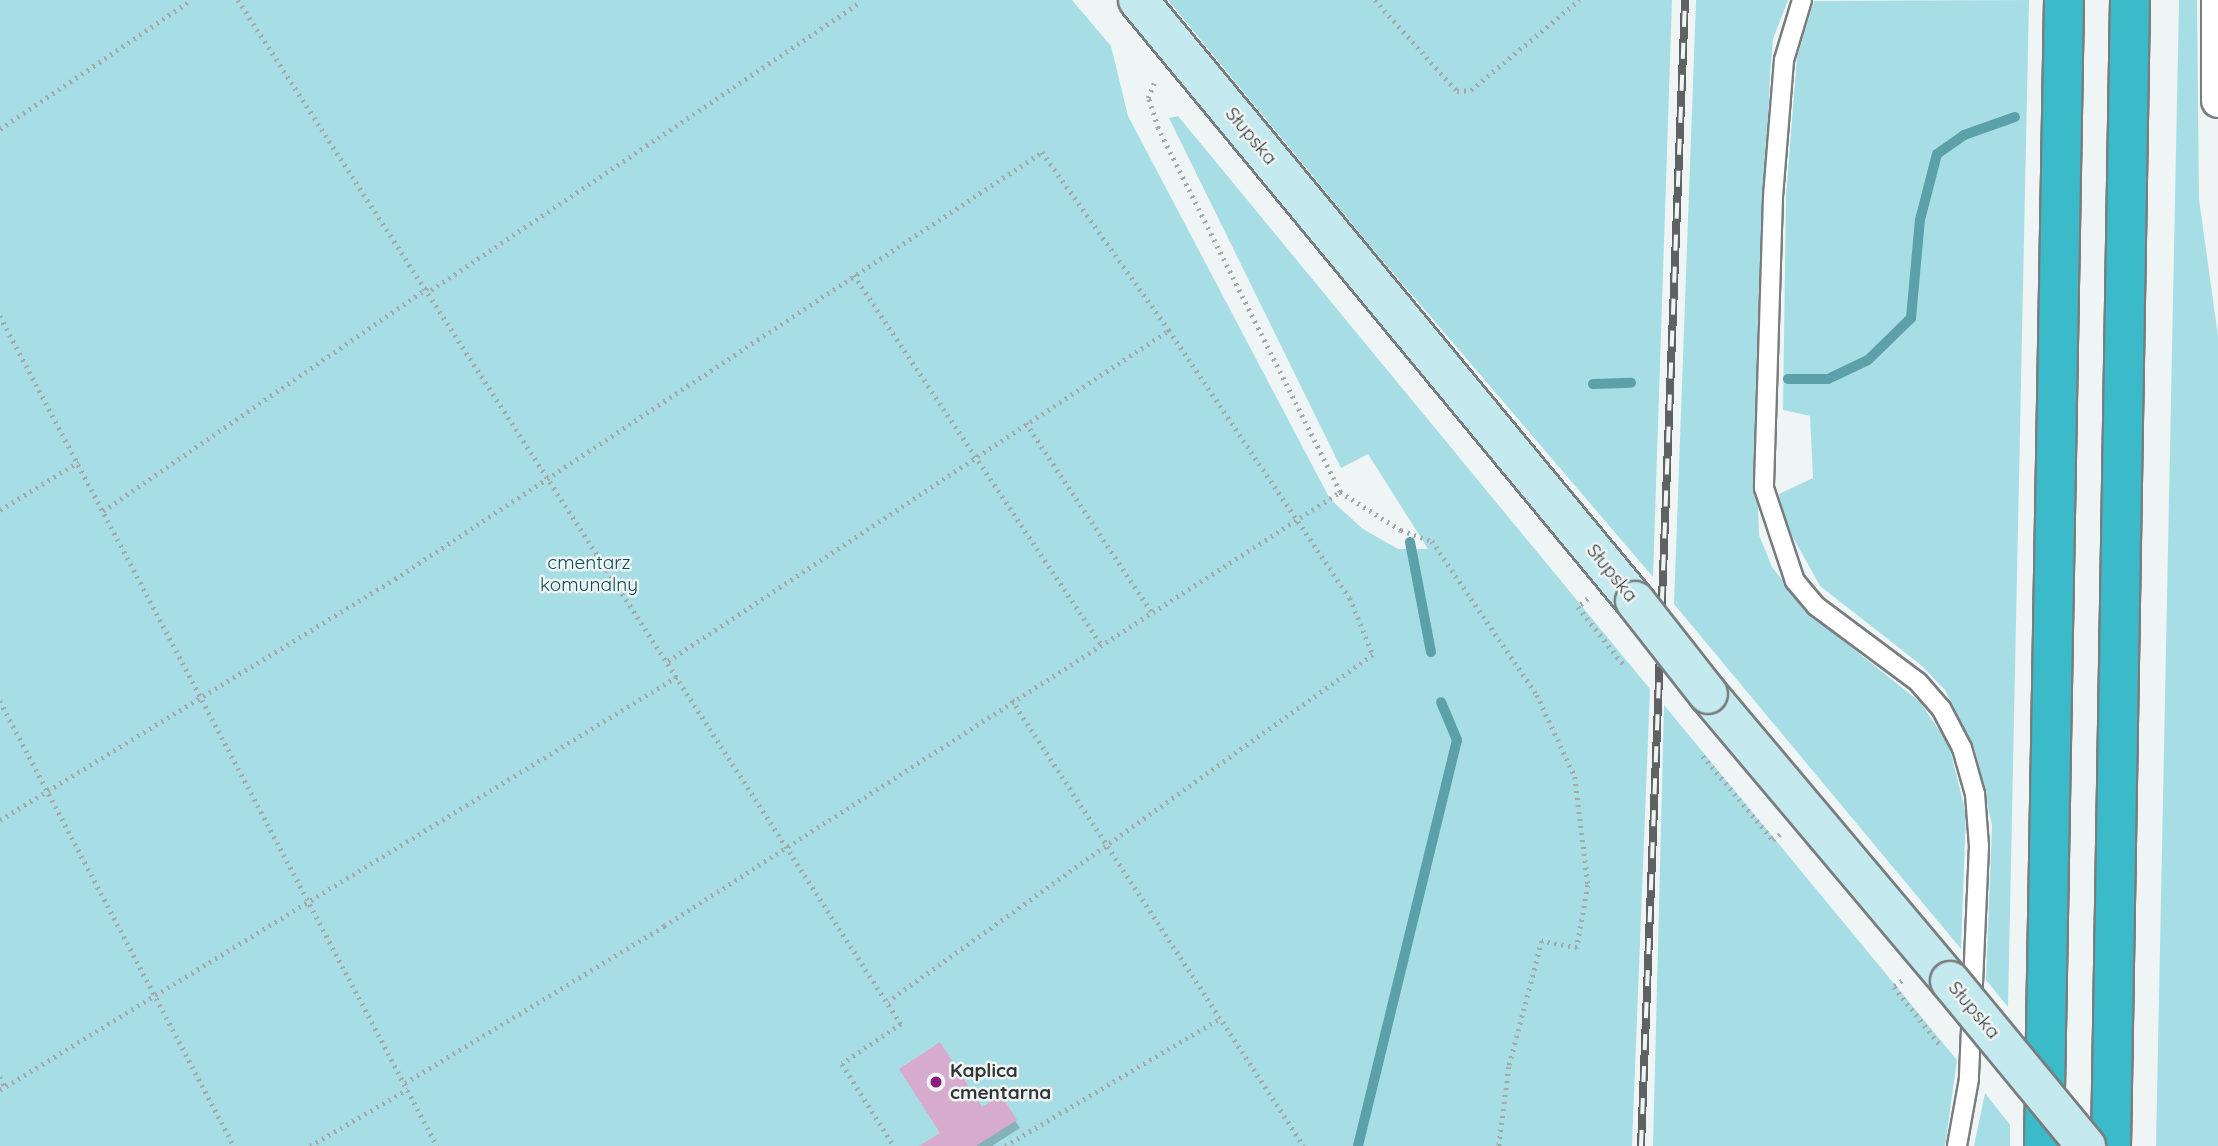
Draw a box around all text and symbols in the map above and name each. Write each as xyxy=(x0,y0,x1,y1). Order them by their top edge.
street label: Słupska xyxy=(1220,103,1282,169)
street label: Słupska xyxy=(1582,539,1642,607)
park label: cmentarz komunalny xyxy=(540,552,638,596)
street label: Słupska xyxy=(1943,977,2005,1043)
place label: Kaplica cmentarna xyxy=(950,1060,1051,1104)
marker: Kaplica cmentarna xyxy=(928,1074,944,1090)

